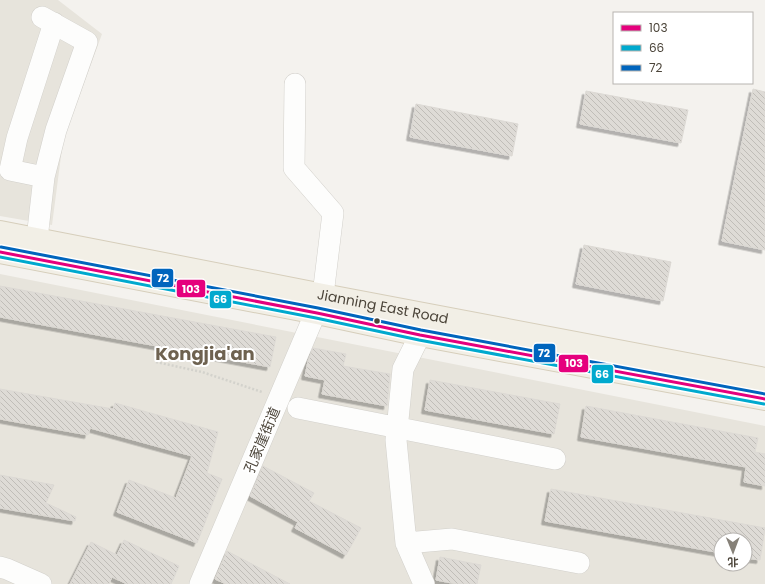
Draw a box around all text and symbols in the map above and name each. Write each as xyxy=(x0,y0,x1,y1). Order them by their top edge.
legend xyxy=(613,12,753,84)
text: 103 xyxy=(649,19,667,36)
text: 66 xyxy=(649,39,664,56)
text: 72 xyxy=(649,59,663,76)
line badge: 72 xyxy=(151,268,174,288)
text: 72 xyxy=(157,270,169,286)
line badge: 103 xyxy=(176,279,206,298)
text: 103 xyxy=(182,281,200,297)
street label: Jianning East Road xyxy=(316,284,450,329)
line badge: 66 xyxy=(209,290,232,309)
text: 66 xyxy=(213,291,227,307)
unlabelled marker xyxy=(372,316,382,326)
district label: Kongjia'an xyxy=(155,341,255,366)
line badge: 72 xyxy=(533,343,556,363)
text: 72 xyxy=(538,345,550,361)
line badge: 103 xyxy=(558,354,589,373)
text: 103 xyxy=(565,355,583,371)
line badge: 66 xyxy=(591,364,614,384)
text: 66 xyxy=(595,366,609,382)
street label: 孔家崖街道 xyxy=(239,404,285,476)
north arrow xyxy=(713,532,753,572)
text: 北 xyxy=(728,554,739,570)

